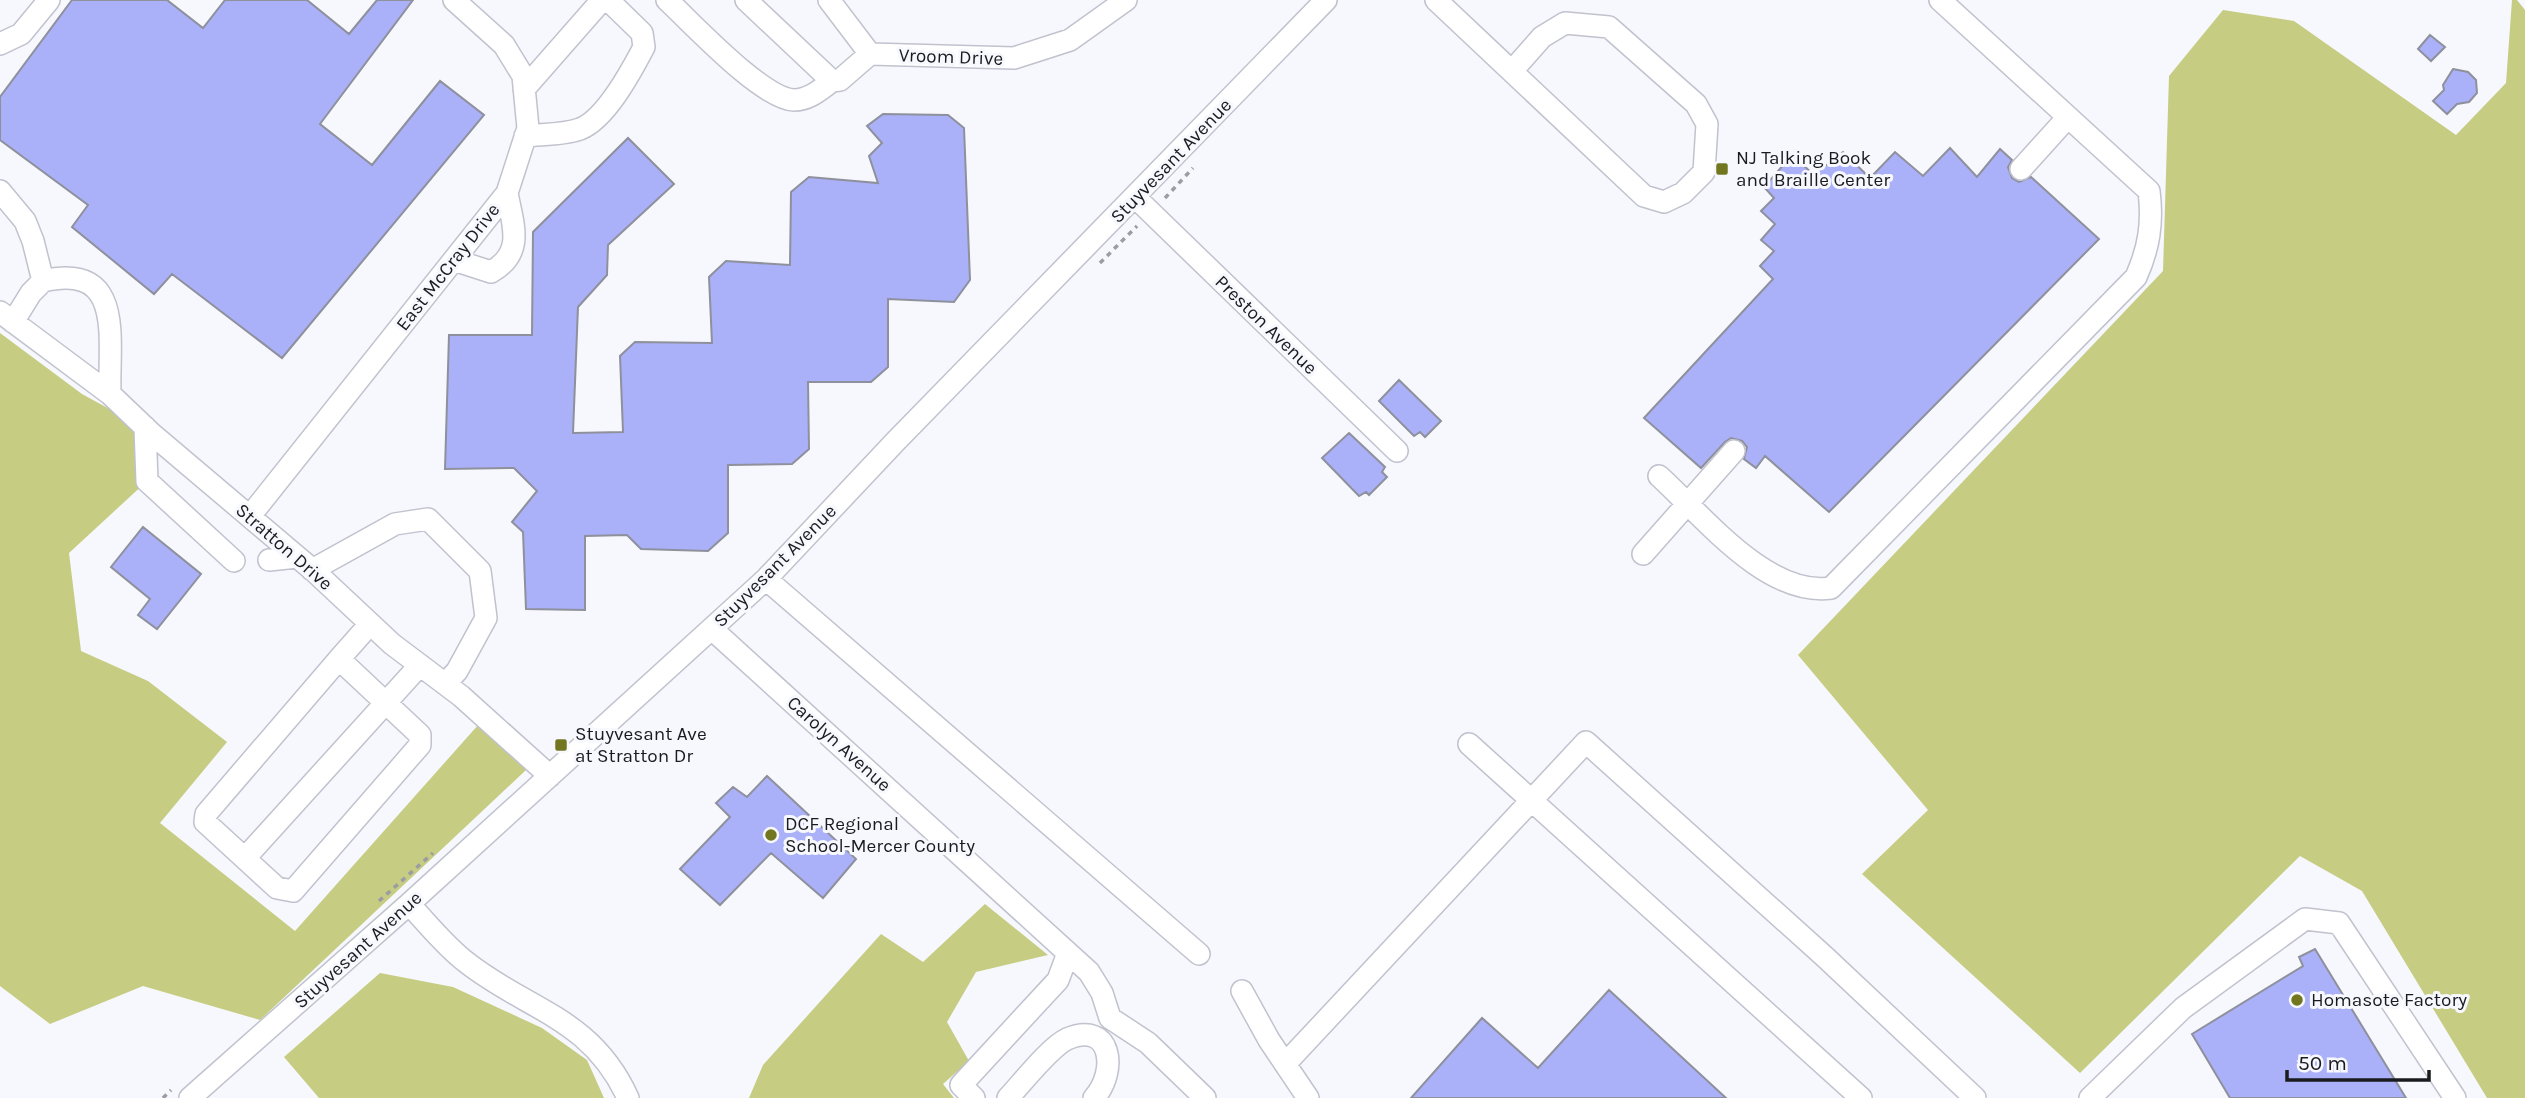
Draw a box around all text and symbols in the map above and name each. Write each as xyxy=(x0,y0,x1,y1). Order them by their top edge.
street label: Vroom Drive xyxy=(898,44,1004,70)
street label: Stuyvesant Avenue xyxy=(1106,94,1236,228)
place label: NJ Talking Book and Braille Center xyxy=(1736,147,1890,191)
marker: NJ Talking Book and Braille Center xyxy=(1714,161,1730,177)
street label: East McCray Drive xyxy=(391,199,505,335)
street label: Preston Avenue xyxy=(1210,271,1322,379)
street label: Stratton Drive xyxy=(231,499,337,595)
street label: Stuyvesant Avenue xyxy=(709,500,841,632)
street label: Carolyn Avenue xyxy=(783,692,895,796)
place label: Stuyvesant Ave at Stratton Dr xyxy=(575,723,707,767)
marker: Stuyvesant Ave at Stratton Dr xyxy=(553,737,569,753)
place label: DCF Regional School-Mercer County xyxy=(785,813,975,857)
marker: DCF Regional School-Mercer County xyxy=(763,827,779,843)
street label: Stuyvesant Avenue xyxy=(290,887,426,1013)
place label: Homasote Factory xyxy=(2311,989,2467,1011)
marker: Homasote Factory xyxy=(2289,992,2305,1008)
scale bar xyxy=(2287,1038,2429,1082)
text: 50 m xyxy=(2298,1051,2347,1075)

